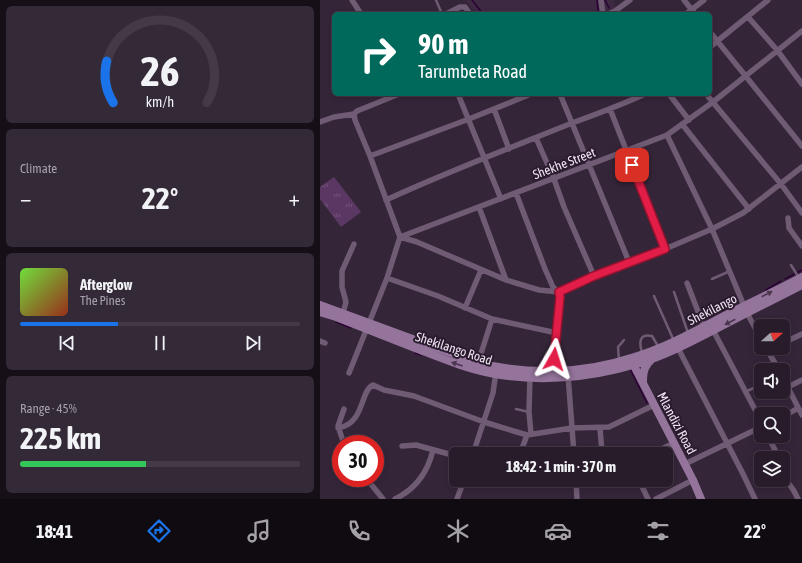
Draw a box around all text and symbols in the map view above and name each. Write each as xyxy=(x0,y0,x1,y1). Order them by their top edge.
icon: right xyxy=(352,28,404,80)
text: 90 m xyxy=(418,28,468,60)
text: 26 xyxy=(140,46,180,94)
text: Tarumbeta Road xyxy=(418,61,527,82)
text: km/h xyxy=(146,93,174,109)
street label: Shekhe Street xyxy=(531,145,598,182)
pin xyxy=(615,148,649,182)
icon: arrive xyxy=(621,154,643,176)
text: Climate xyxy=(20,161,57,176)
text: 22° xyxy=(142,181,178,215)
text: − xyxy=(20,185,31,211)
text: + xyxy=(289,185,300,211)
text: Afterglow xyxy=(80,276,133,293)
street label: Shekilango xyxy=(685,291,739,328)
one-way arrow xyxy=(761,291,773,298)
text: The Pines xyxy=(80,293,125,308)
one-way arrow xyxy=(724,319,736,325)
north arrow xyxy=(754,319,790,355)
map controls xyxy=(754,319,790,487)
street label: Shekilango Road xyxy=(414,329,494,368)
icon: previous xyxy=(56,332,78,354)
icon: pause xyxy=(149,332,171,354)
icon: next xyxy=(242,332,264,354)
position arrow xyxy=(533,338,575,380)
one-way arrow xyxy=(451,361,463,367)
button: sound xyxy=(754,363,790,399)
street label: Mlandizi Road xyxy=(654,390,699,457)
text: Range · 45% xyxy=(20,401,77,416)
button: search xyxy=(754,407,790,443)
text: 225 km xyxy=(20,421,101,455)
speed limit sign: 30 xyxy=(332,435,384,487)
button: layers xyxy=(754,451,790,487)
text: 18:42 · 1 min · 370 m xyxy=(506,458,616,475)
icon: directions xyxy=(145,517,173,545)
icon: music xyxy=(245,517,273,545)
icon: phone xyxy=(345,517,373,545)
icon: climate xyxy=(444,517,472,545)
icon: car xyxy=(544,517,572,545)
icon: filters xyxy=(644,517,672,545)
text: 18:41 xyxy=(36,521,73,542)
text: 22° xyxy=(744,521,766,542)

